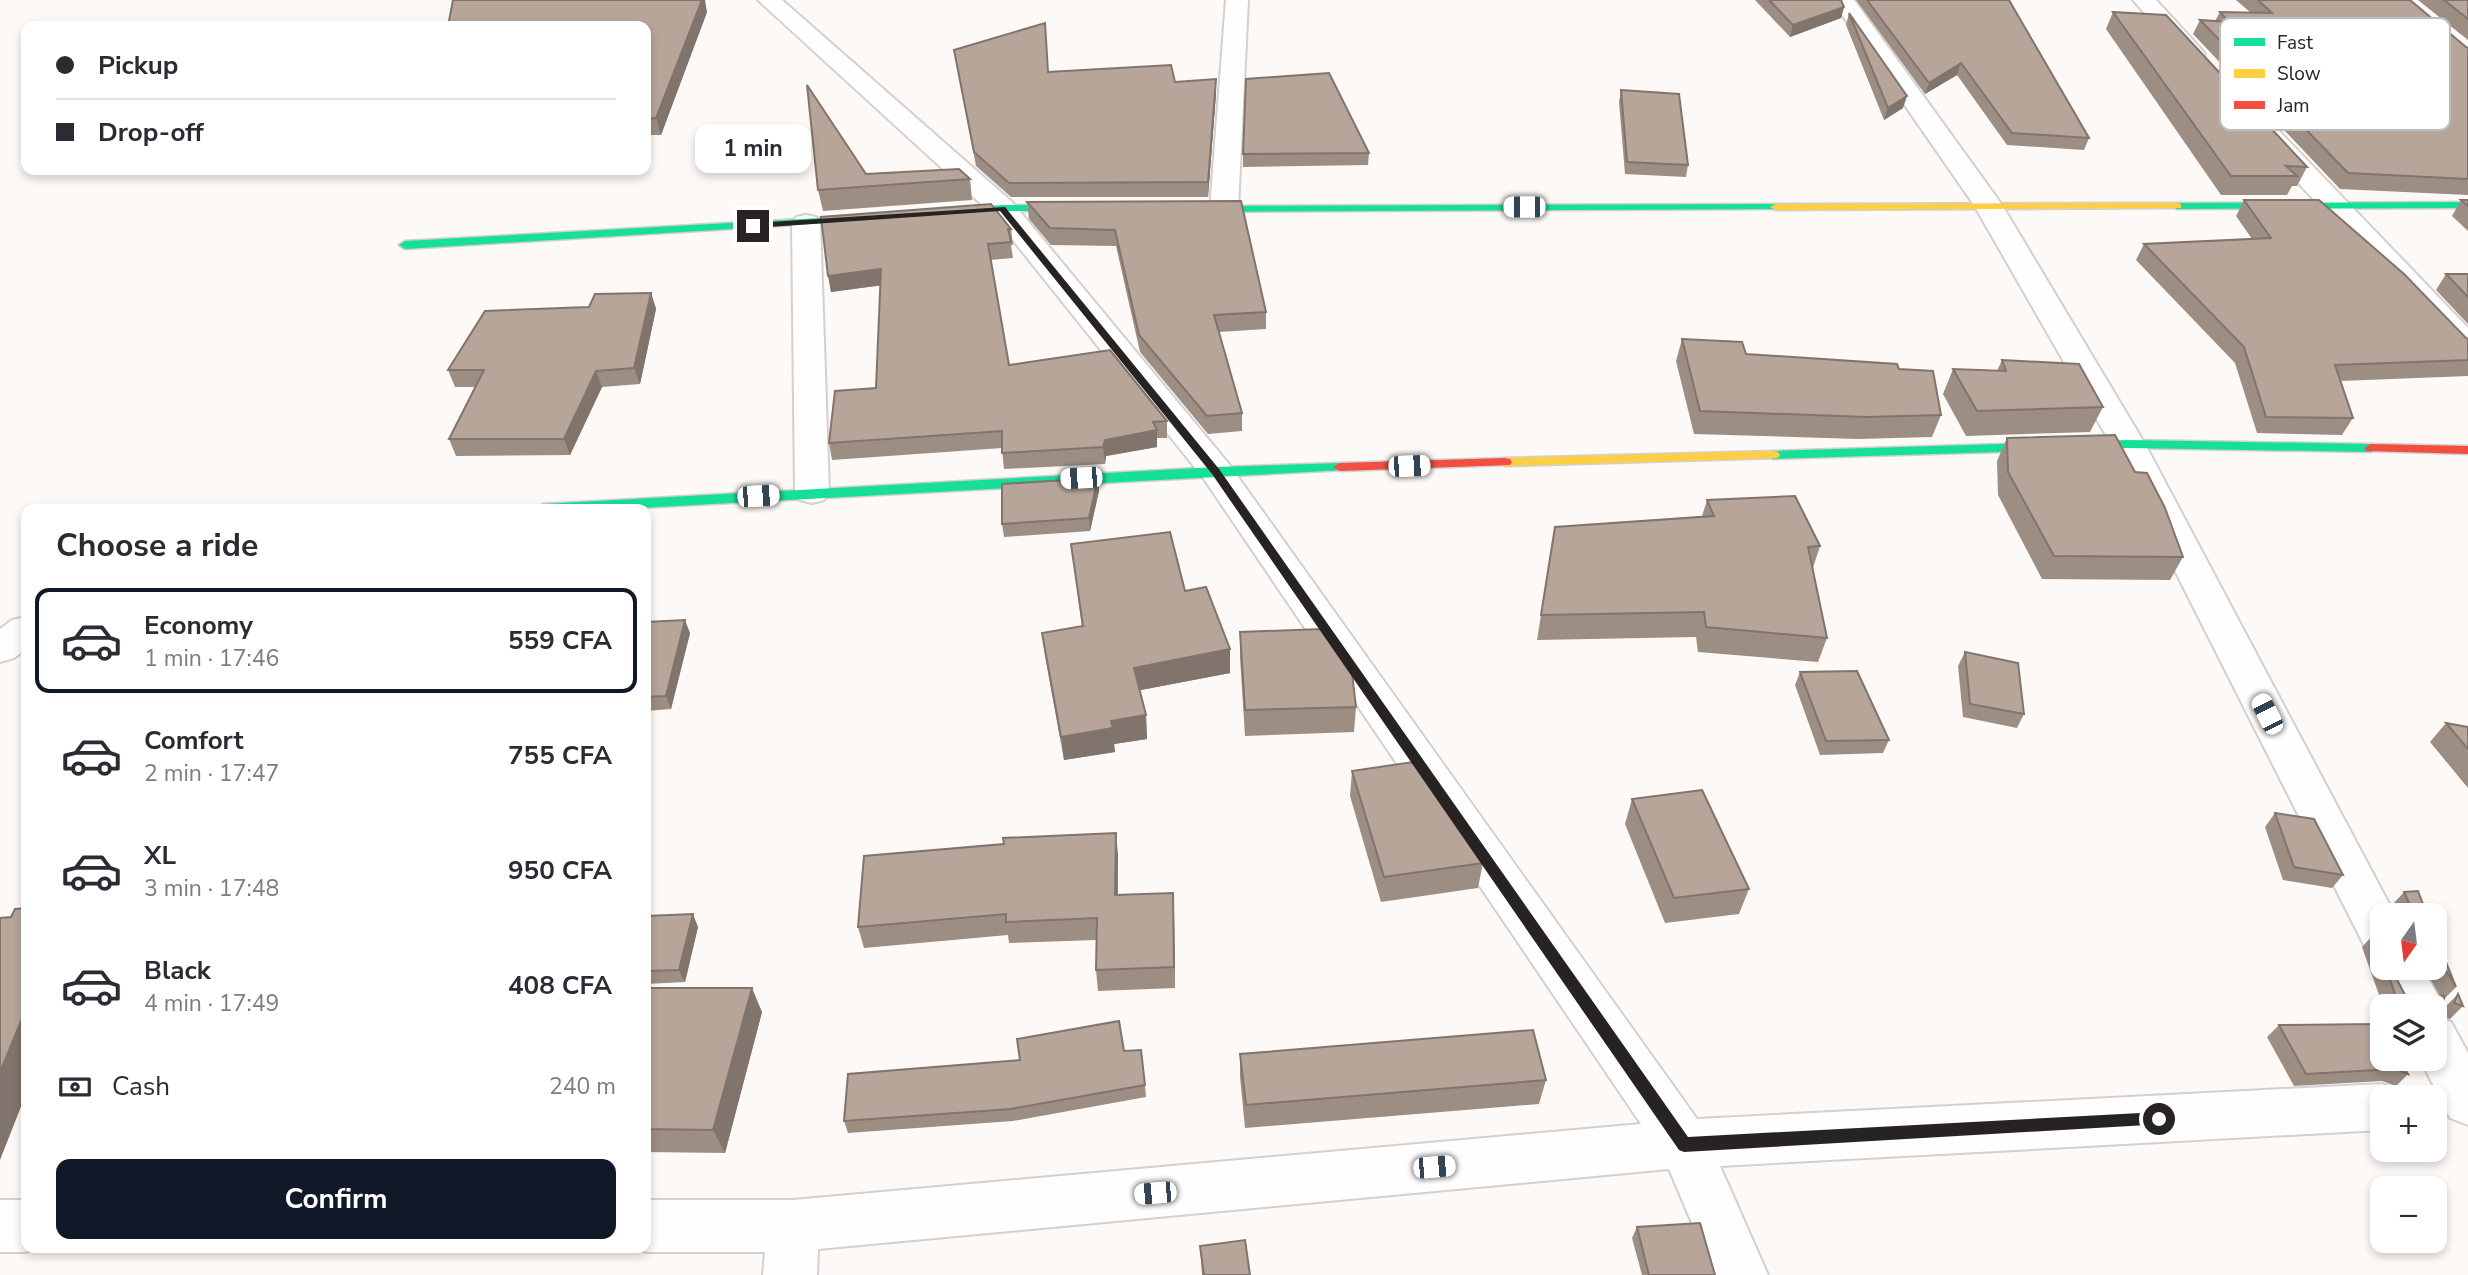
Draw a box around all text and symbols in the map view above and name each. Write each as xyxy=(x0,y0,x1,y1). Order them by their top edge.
legend xyxy=(2220,18,2450,130)
text: Fast xyxy=(2277,30,2313,56)
text: Pickup xyxy=(98,48,178,83)
text: Slow xyxy=(2277,61,2321,87)
text: Jam xyxy=(2276,93,2310,119)
text: Drop-off xyxy=(98,115,204,150)
callout: 1 min xyxy=(695,124,811,174)
text: 1 min xyxy=(723,133,783,164)
car xyxy=(1504,197,1546,218)
route end xyxy=(737,210,769,242)
car xyxy=(1388,455,1431,477)
car xyxy=(1060,466,1103,490)
car xyxy=(737,484,780,508)
text: Choose a ride xyxy=(56,524,258,567)
text: Economy xyxy=(144,608,253,643)
icon: car xyxy=(60,609,123,672)
text: 559 CFA xyxy=(508,623,612,658)
text: 1 min · 17:46 xyxy=(144,643,279,674)
car xyxy=(2249,691,2286,737)
text: Comfort xyxy=(144,723,244,758)
icon: car xyxy=(60,724,123,787)
text: 755 CFA xyxy=(508,738,612,773)
text: 2 min · 17:47 xyxy=(144,758,279,789)
text: XL xyxy=(144,838,176,873)
icon: car xyxy=(60,839,123,902)
text: 950 CFA xyxy=(508,853,612,888)
text: 3 min · 17:48 xyxy=(144,873,279,904)
north arrow xyxy=(2370,903,2446,980)
map controls xyxy=(2370,903,2447,1253)
text: Black xyxy=(144,953,211,988)
icon: car xyxy=(60,954,123,1017)
text: 408 CFA xyxy=(508,968,612,1003)
text: 4 min · 17:49 xyxy=(144,988,279,1019)
button: layers xyxy=(2370,994,2447,1071)
icon: cash xyxy=(56,1068,94,1106)
text: Cash xyxy=(112,1069,170,1104)
text: 240 m xyxy=(549,1071,616,1102)
button: + xyxy=(2370,1085,2447,1162)
route start xyxy=(2143,1103,2175,1135)
car xyxy=(1413,1155,1456,1179)
button: Confirm xyxy=(56,1159,616,1239)
button: − xyxy=(2370,1176,2447,1253)
car xyxy=(1134,1181,1177,1205)

